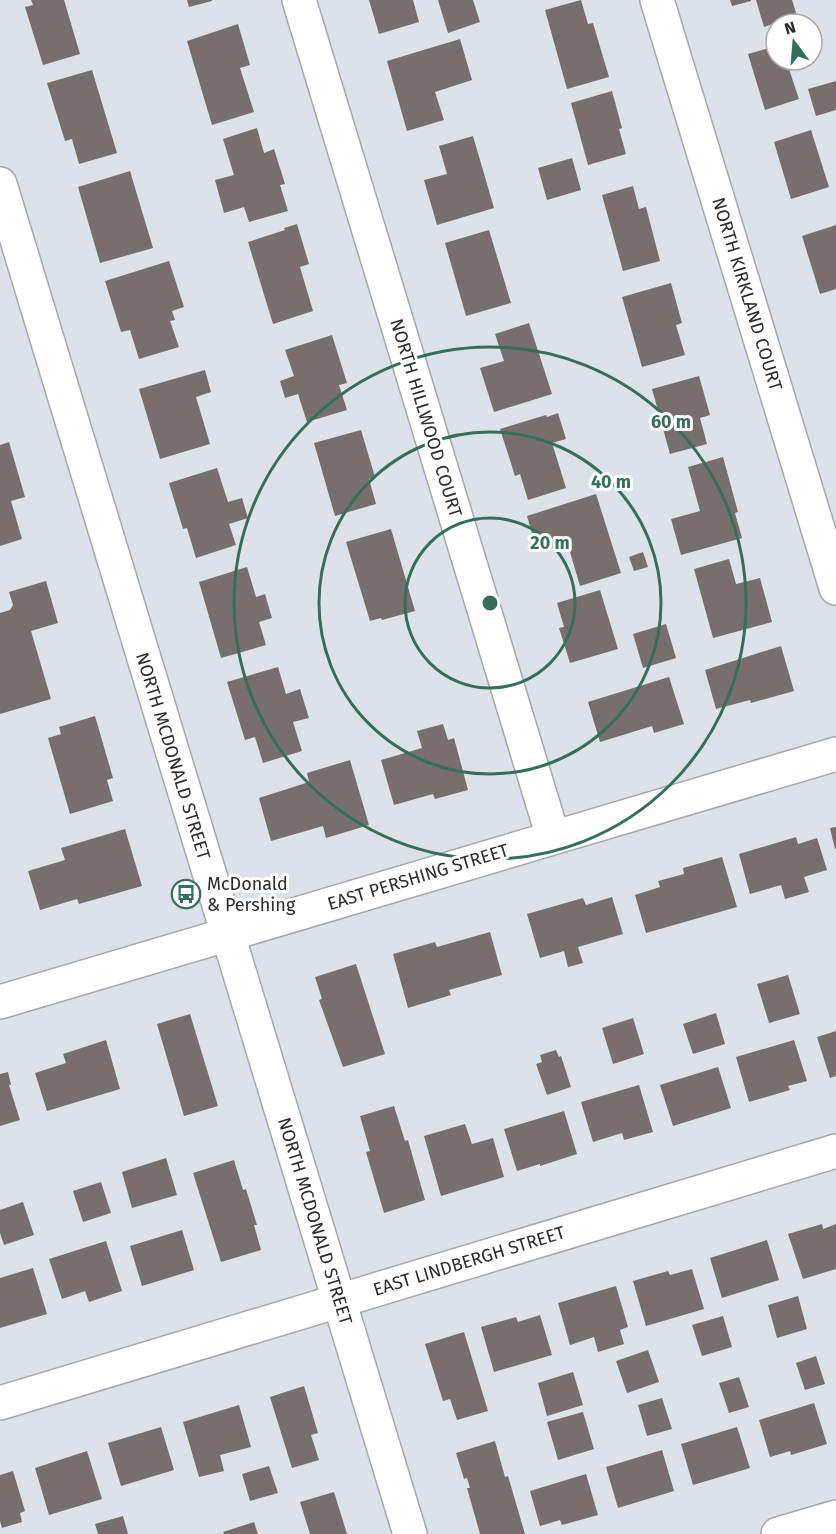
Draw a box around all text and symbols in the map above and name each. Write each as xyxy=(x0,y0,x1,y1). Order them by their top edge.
north arrow xyxy=(764,12,824,72)
text: N xyxy=(782,17,798,39)
street label: NORTH KIRKLAND COURT xyxy=(707,195,787,394)
street label: NORTH HILLWOOD COURT xyxy=(385,316,467,521)
text: 60 m xyxy=(651,411,691,433)
text: 40 m xyxy=(591,471,631,493)
text: 20 m xyxy=(530,532,570,554)
centre of rings xyxy=(480,593,500,613)
street label: NORTH MCDONALD STREET xyxy=(131,650,215,863)
street label: EAST PERSHING STREET xyxy=(325,839,512,915)
place label: McDonald & Pershing xyxy=(207,873,296,916)
bus stop icon: McDonald & Pershing xyxy=(170,878,202,910)
street label: NORTH MCDONALD STREET xyxy=(273,1115,357,1328)
street label: EAST LINDBERGH STREET xyxy=(370,1221,568,1301)

